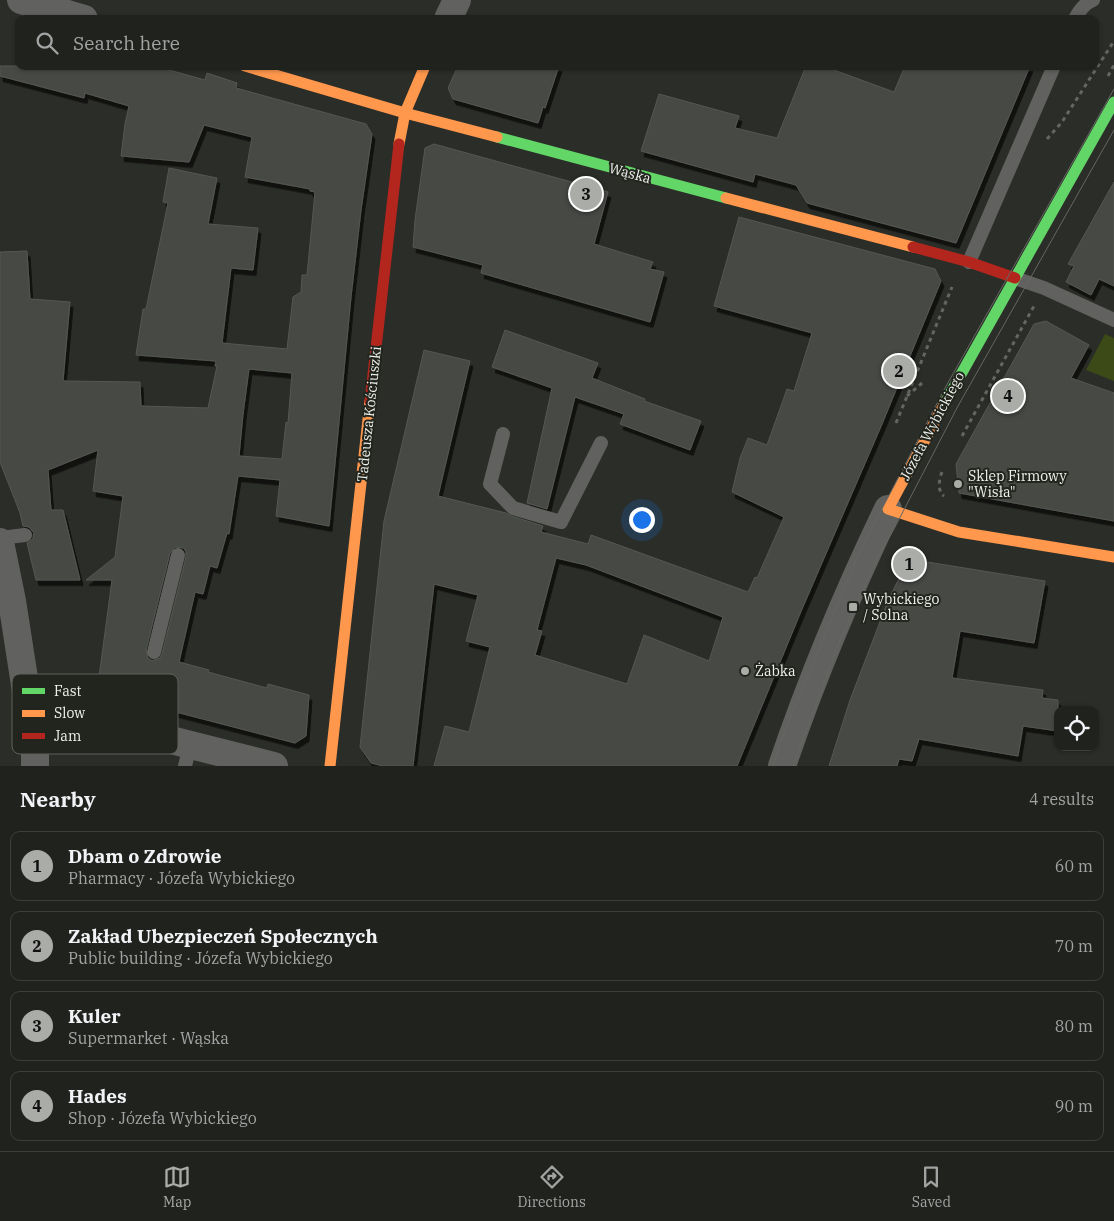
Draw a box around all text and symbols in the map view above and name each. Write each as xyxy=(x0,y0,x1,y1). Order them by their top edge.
search box xyxy=(15,15,1099,70)
icon: search xyxy=(33,29,61,57)
text: Search here xyxy=(73,31,180,55)
street label: Wąska xyxy=(607,159,653,187)
pin: 3 xyxy=(570,175,602,213)
street label: Tadeusza Kościuszki xyxy=(353,345,385,483)
pin: 2 xyxy=(883,352,915,390)
street label: Józefa Wybickiego xyxy=(896,368,968,483)
pin: 4 xyxy=(992,377,1024,415)
place label: Sklep Firmowy "Wisła" xyxy=(968,467,1067,501)
marker: Sklep Firmowy "Wisła" xyxy=(952,478,964,490)
your location xyxy=(629,507,655,533)
pin: 1 xyxy=(893,545,925,583)
place label: Wybickiego / Solna xyxy=(863,590,940,624)
marker: Wybickiego / Solna xyxy=(847,601,859,613)
place label: Żabka xyxy=(755,662,796,680)
marker: Żabka xyxy=(739,665,751,677)
legend xyxy=(12,674,178,754)
text: Fast xyxy=(54,682,82,700)
text: Slow xyxy=(54,704,85,722)
map controls xyxy=(1054,706,1099,751)
button: locate xyxy=(1054,706,1099,751)
text: Jam xyxy=(54,727,81,745)
text: Nearby xyxy=(20,785,96,813)
text: 4 results xyxy=(1029,789,1094,809)
text: Dbam o Zdrowie xyxy=(68,844,222,868)
text: 1 xyxy=(32,856,42,876)
text: 60 m xyxy=(1055,856,1093,876)
text: Pharmacy · Józefa Wybickiego xyxy=(68,868,295,888)
text: Zakład Ubezpieczeń Społecznych xyxy=(68,924,378,948)
text: 2 xyxy=(32,936,42,956)
text: 70 m xyxy=(1055,936,1093,956)
text: Public building · Józefa Wybickiego xyxy=(68,948,333,968)
text: Kuler xyxy=(68,1004,121,1028)
text: 3 xyxy=(32,1016,42,1036)
text: 80 m xyxy=(1055,1016,1093,1036)
text: Supermarket · Wąska xyxy=(68,1028,229,1048)
text: Hades xyxy=(68,1084,127,1108)
text: 4 xyxy=(32,1096,42,1116)
text: 90 m xyxy=(1055,1096,1093,1116)
text: Shop · Józefa Wybickiego xyxy=(68,1108,257,1128)
tab: Map xyxy=(163,1163,191,1211)
tab: Directions xyxy=(517,1163,586,1211)
tab: Saved xyxy=(912,1163,951,1211)

